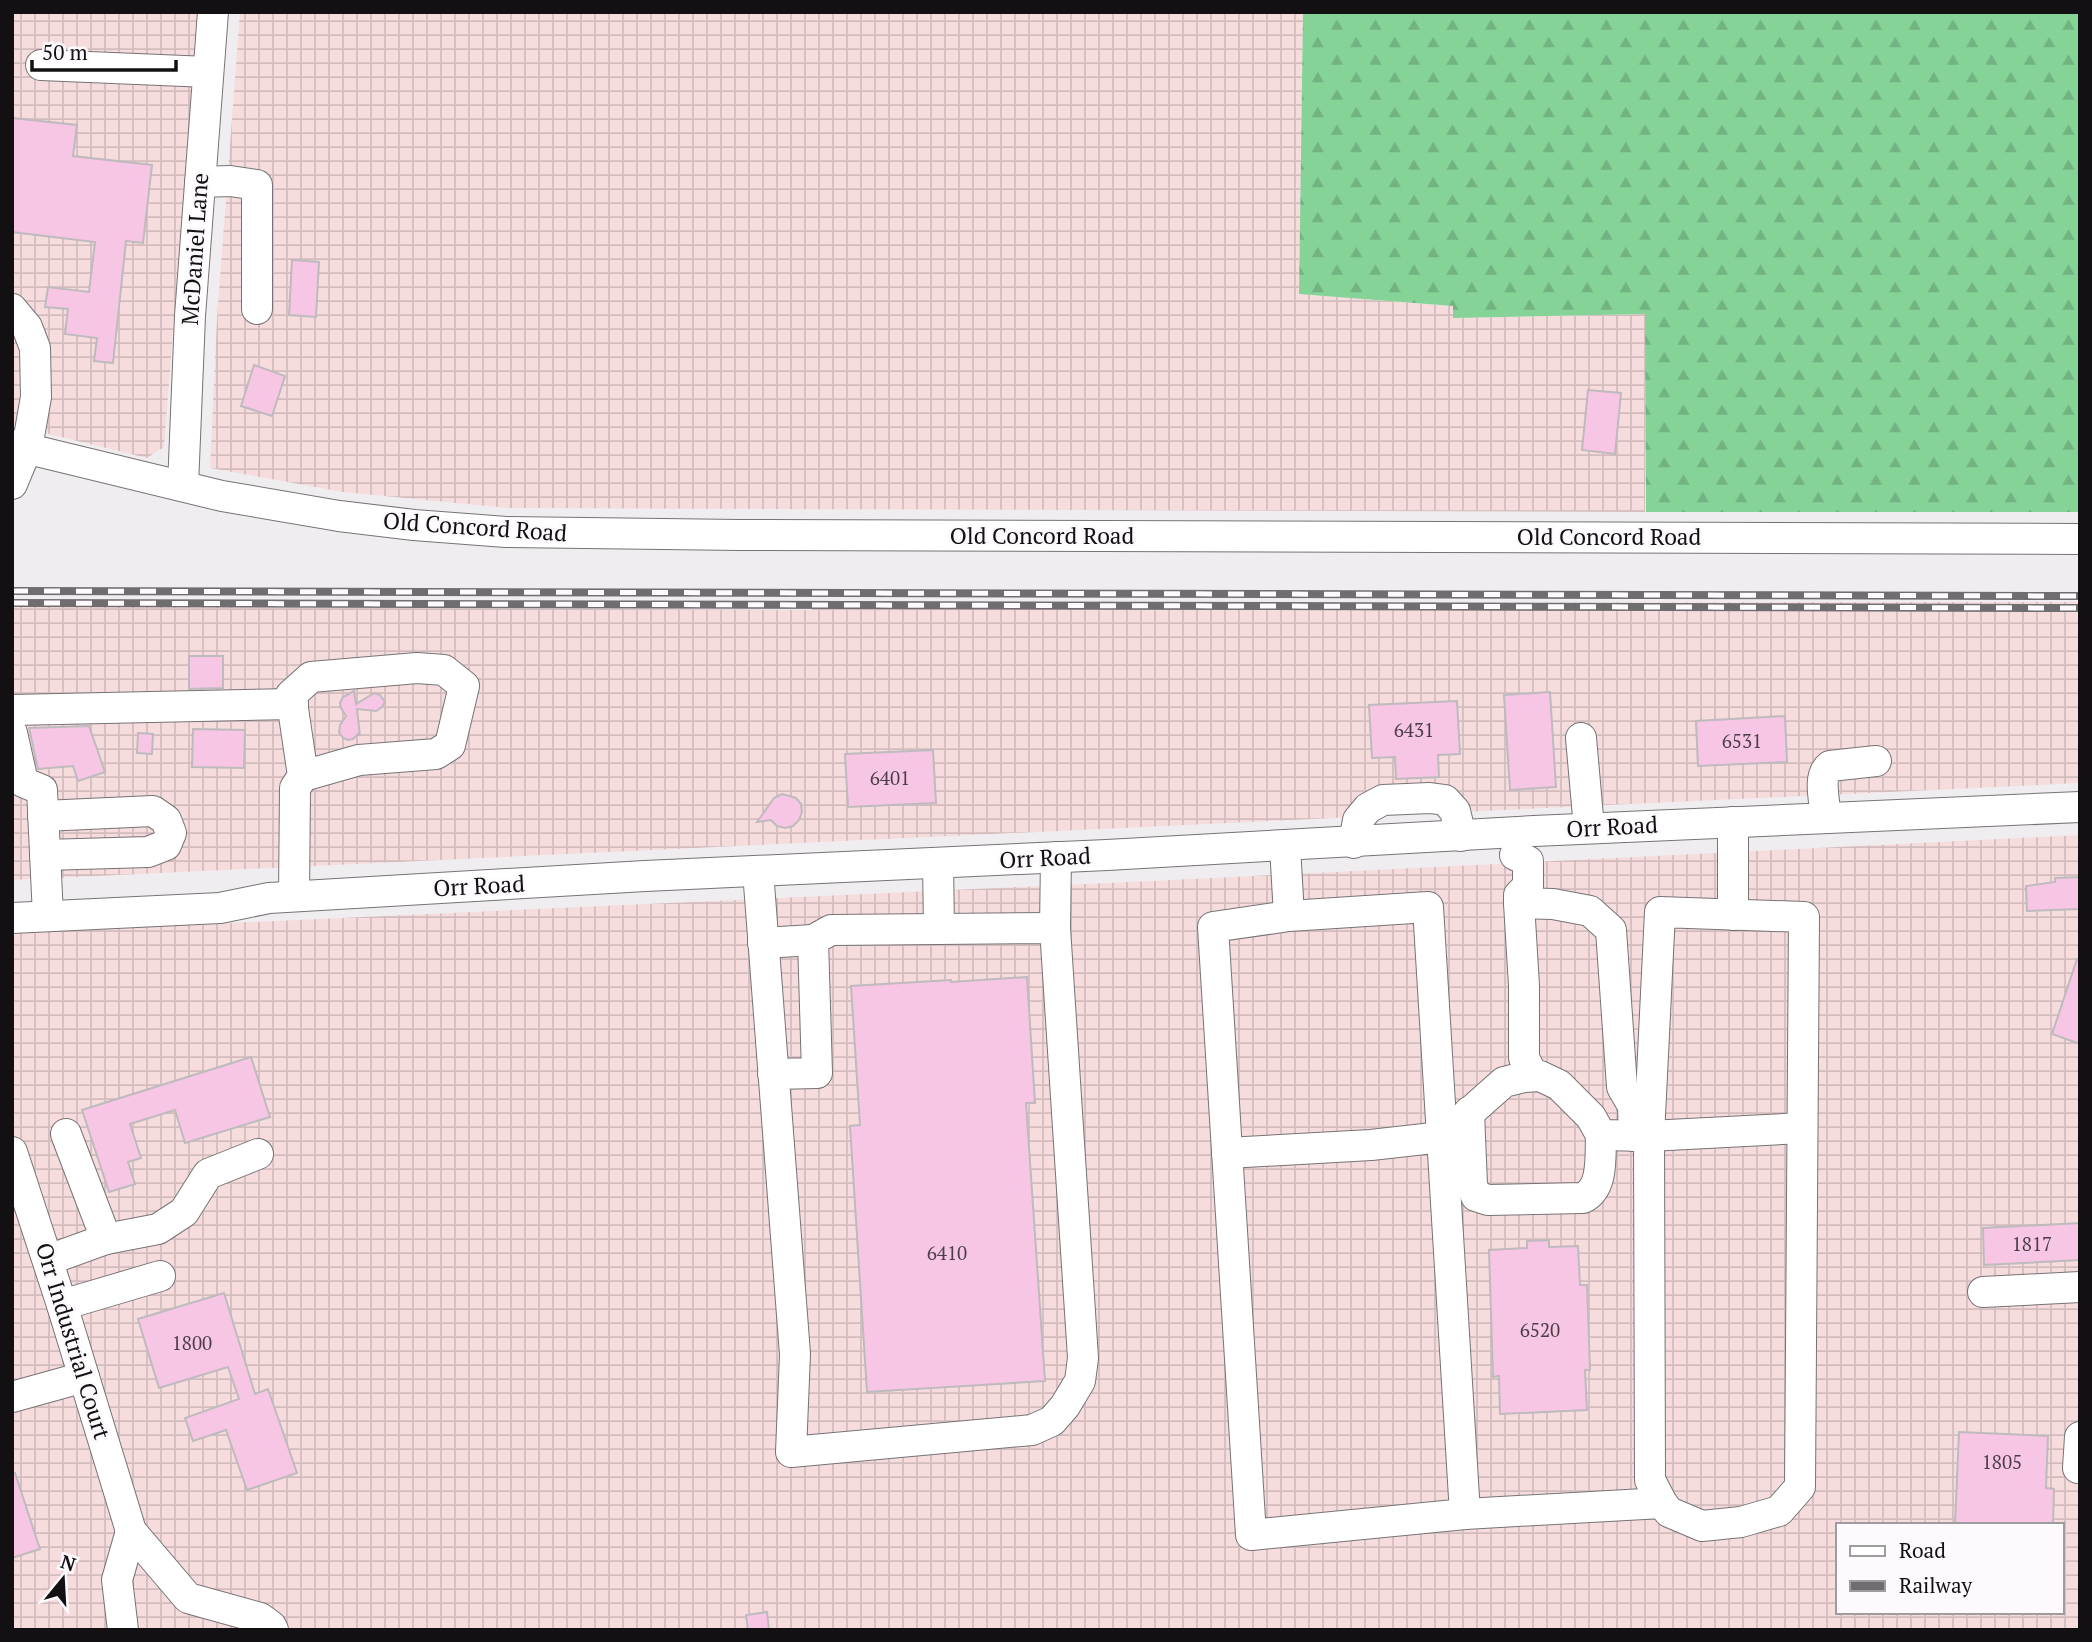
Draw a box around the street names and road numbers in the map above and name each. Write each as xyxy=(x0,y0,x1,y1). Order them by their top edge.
street label: McDaniel Lane xyxy=(174,172,215,326)
street label: Old Concord Road xyxy=(382,505,568,548)
street label: Old Concord Road xyxy=(950,520,1134,551)
street label: Old Concord Road xyxy=(1517,521,1701,552)
street label: Orr Road xyxy=(1565,809,1659,844)
street label: Orr Road xyxy=(998,840,1092,875)
street label: Orr Road xyxy=(432,868,526,903)
street label: Orr Industrial Court xyxy=(29,1239,118,1443)

